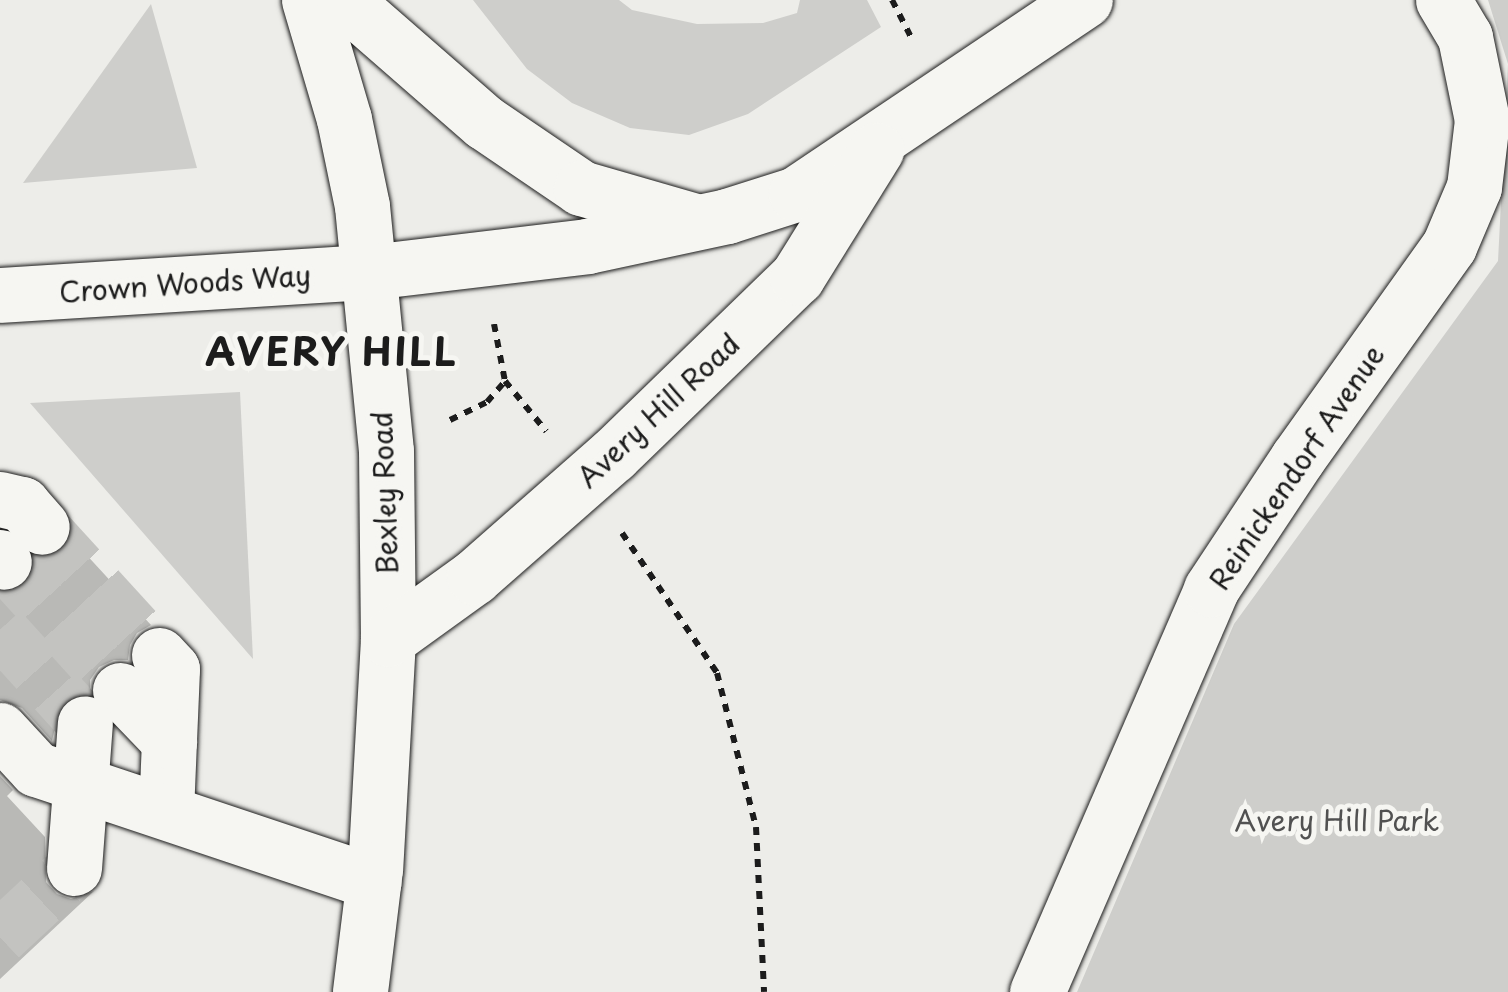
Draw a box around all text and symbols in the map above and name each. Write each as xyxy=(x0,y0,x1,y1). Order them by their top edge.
street label: Crown Woods Way xyxy=(58,257,312,309)
street label: Avery Hill Road xyxy=(570,326,746,494)
district label: AVERY HILL xyxy=(206,328,458,374)
street label: Reinickendorf Avenue xyxy=(1202,338,1390,596)
street label: Bexley Road xyxy=(364,410,404,576)
park label: Avery Hill Park xyxy=(1234,803,1440,837)

